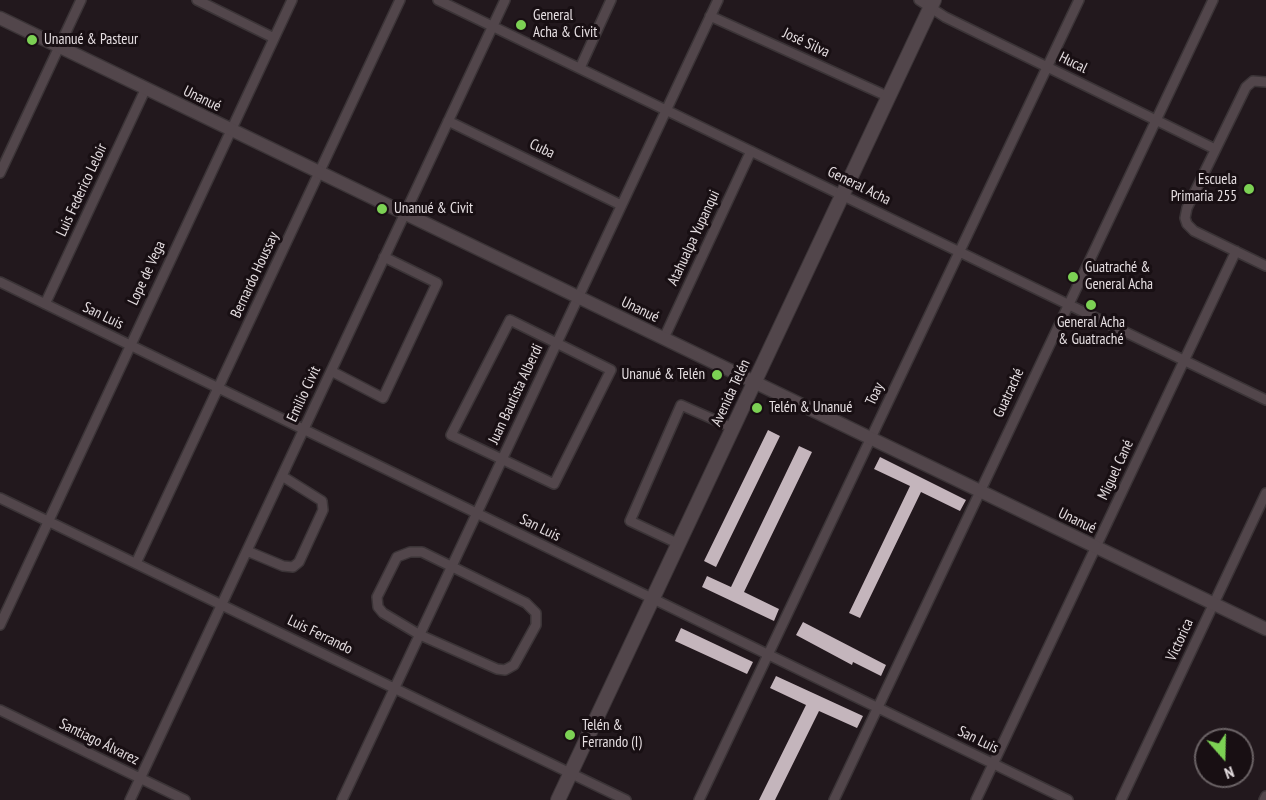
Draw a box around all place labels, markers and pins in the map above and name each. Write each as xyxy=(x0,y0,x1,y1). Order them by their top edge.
place label: General Acha & Civit xyxy=(533,7,597,42)
marker: General Acha & Civit xyxy=(514,18,528,32)
place label: Unanué & Pasteur xyxy=(44,31,138,49)
marker: Unanué & Pasteur xyxy=(25,33,39,47)
place label: Escuela Primaria 255 xyxy=(1171,171,1237,206)
marker: Escuela Primaria 255 xyxy=(1242,182,1256,196)
place label: Unanué & Civit xyxy=(394,200,473,218)
marker: Unanué & Civit xyxy=(375,202,389,216)
place label: Guatraché & General Acha xyxy=(1085,259,1153,294)
marker: Guatraché & General Acha xyxy=(1066,270,1080,284)
marker: General Acha & Guatraché xyxy=(1084,298,1098,312)
place label: General Acha & Guatraché xyxy=(1057,314,1125,349)
place label: Unanué & Telén xyxy=(621,366,705,384)
marker: Unanué & Telén xyxy=(710,368,724,382)
place label: Telén & Unanué xyxy=(769,399,853,417)
marker: Telén & Unanué xyxy=(750,401,764,415)
place label: Telén & Ferrando (I) xyxy=(582,717,642,752)
marker: Telén & Ferrando (I) xyxy=(563,728,577,742)

